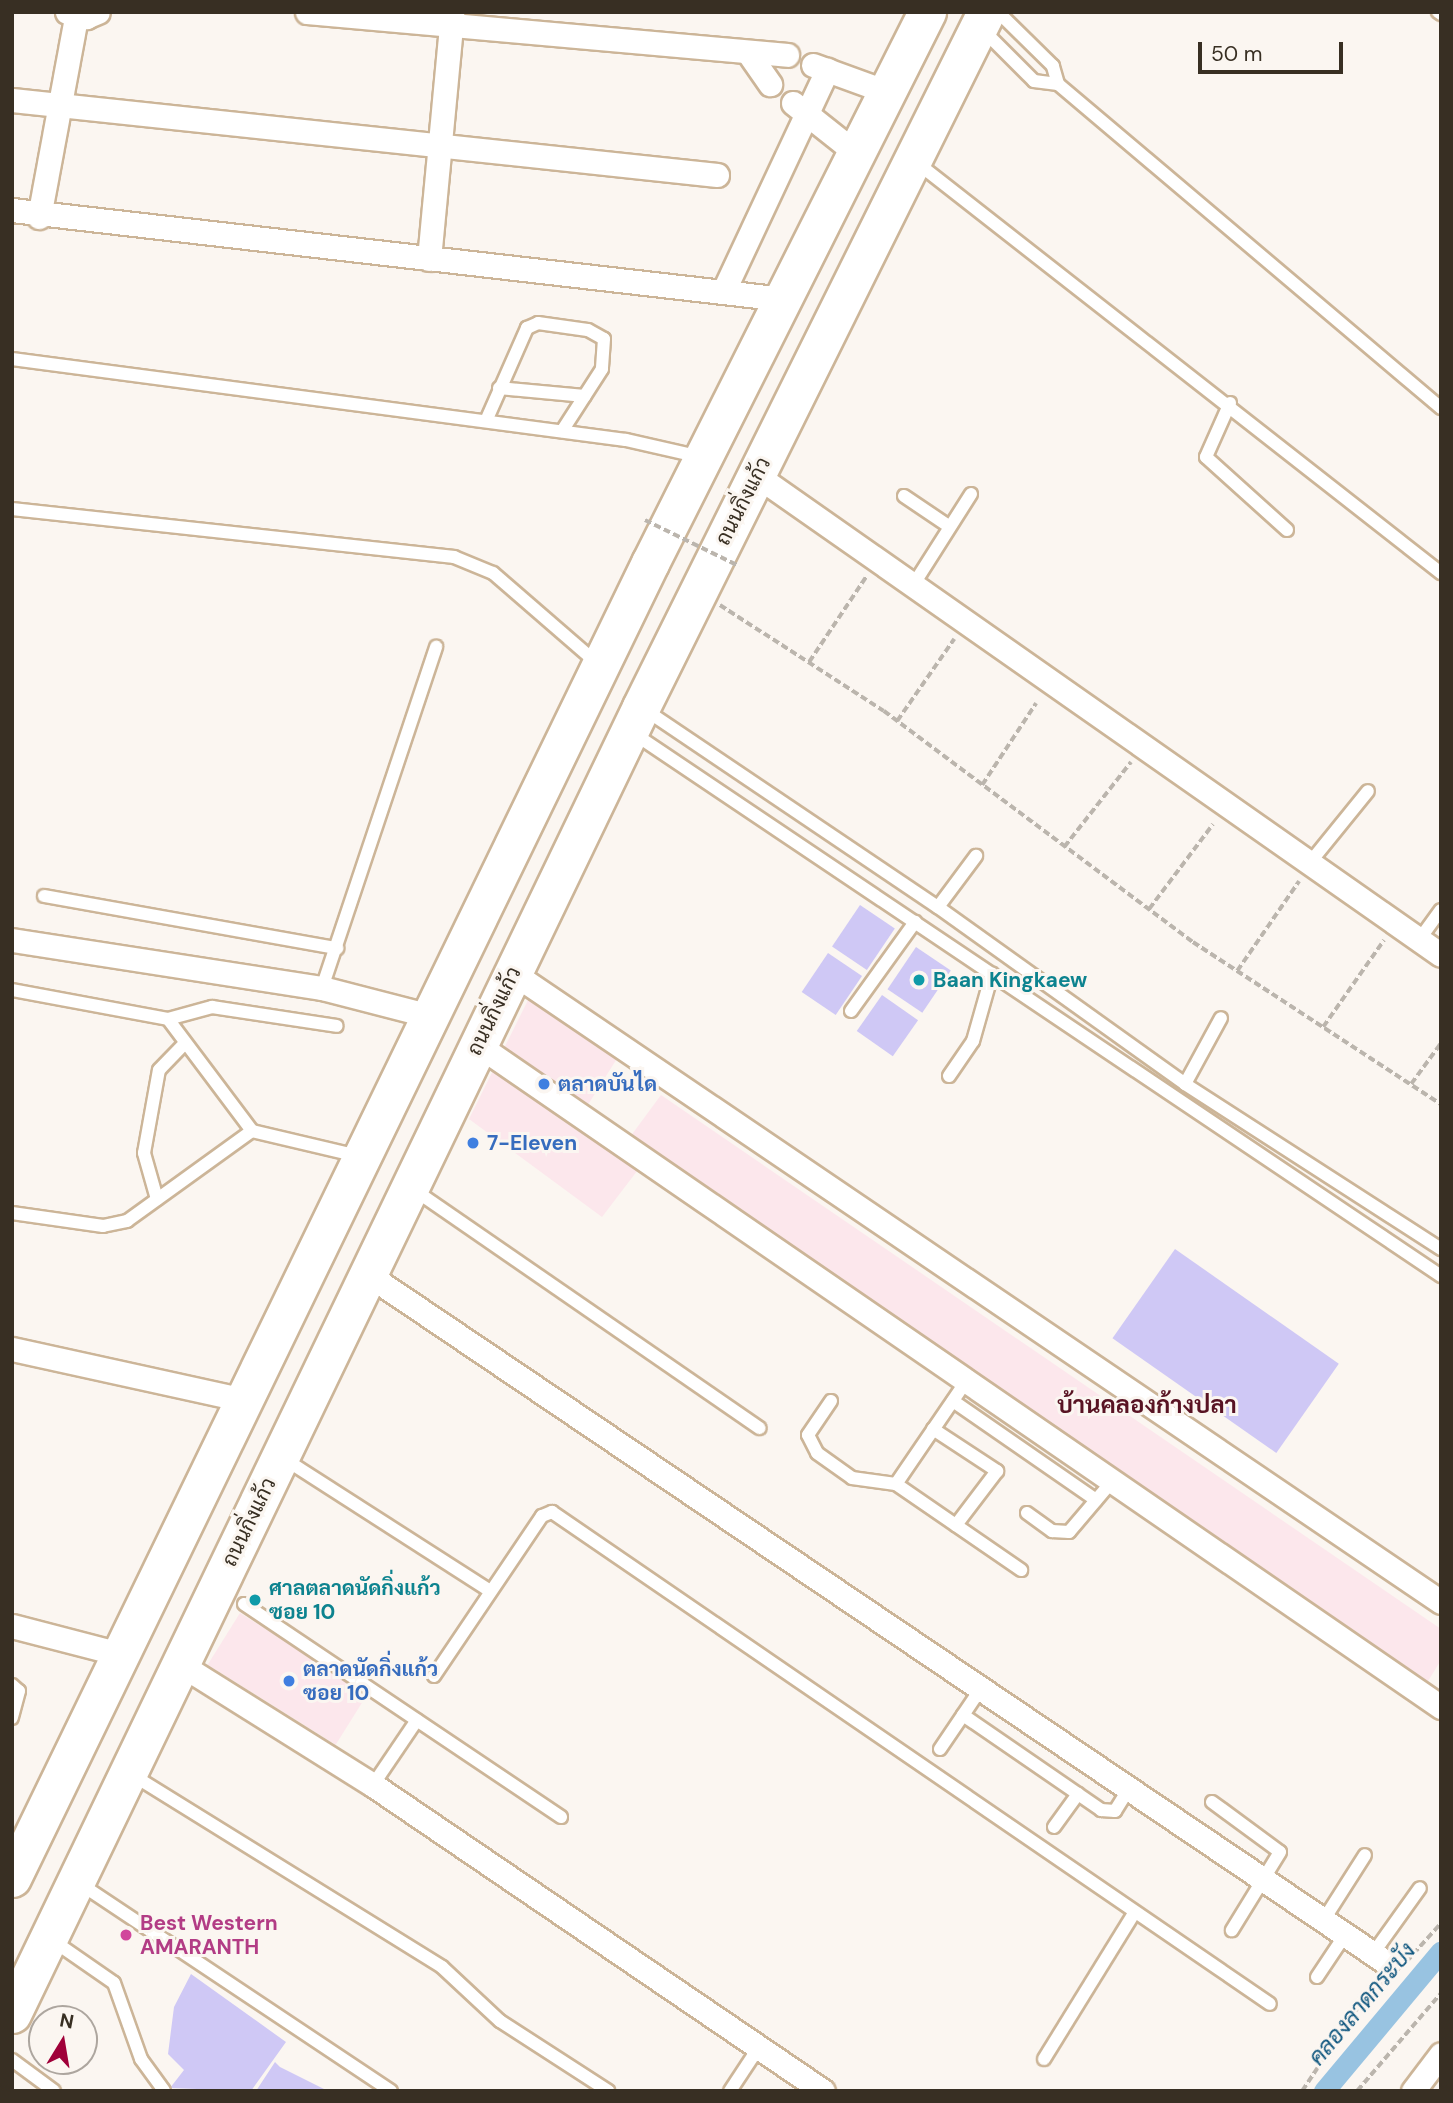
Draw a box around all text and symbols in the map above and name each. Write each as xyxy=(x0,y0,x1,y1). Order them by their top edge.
scale bar xyxy=(1201,28,1346,72)
text: 50 m xyxy=(1211,40,1262,68)
street label: ถนนกิ่งแก้ว xyxy=(710,453,776,549)
street label: ถนนกิ่งแก้ว xyxy=(462,963,526,1059)
place label: Baan Kingkaew xyxy=(933,967,1087,993)
marker: Baan Kingkaew xyxy=(911,972,927,988)
place label: ตลาดบันได xyxy=(558,1071,657,1097)
marker: ตลาดบันได xyxy=(536,1076,552,1092)
place label: 7-Eleven xyxy=(487,1130,577,1156)
marker: 7-Eleven xyxy=(465,1135,481,1151)
district label: บ้านคลองก้างปลา xyxy=(1057,1391,1237,1419)
street label: ถนนกิ่งแก้ว xyxy=(217,1474,281,1570)
place label: ศาลตลาดนัดกิ่งแก้ว ซอย 10 xyxy=(269,1575,441,1625)
marker: ศาลตลาดนัดกิ่งแก้ว ซอย 10 xyxy=(247,1592,263,1608)
place label: ตลาดนัดกิ่งแก้ว ซอย 10 xyxy=(303,1656,438,1706)
marker: ตลาดนัดกิ่งแก้ว ซอย 10 xyxy=(281,1673,297,1689)
place label: Best Western AMARANTH xyxy=(140,1910,278,1960)
marker: Best Western AMARANTH xyxy=(118,1927,134,1943)
water label: คลองลาดกระบัง xyxy=(1303,1937,1421,2071)
north arrow xyxy=(28,2005,98,2075)
text: N xyxy=(58,2007,76,2034)

